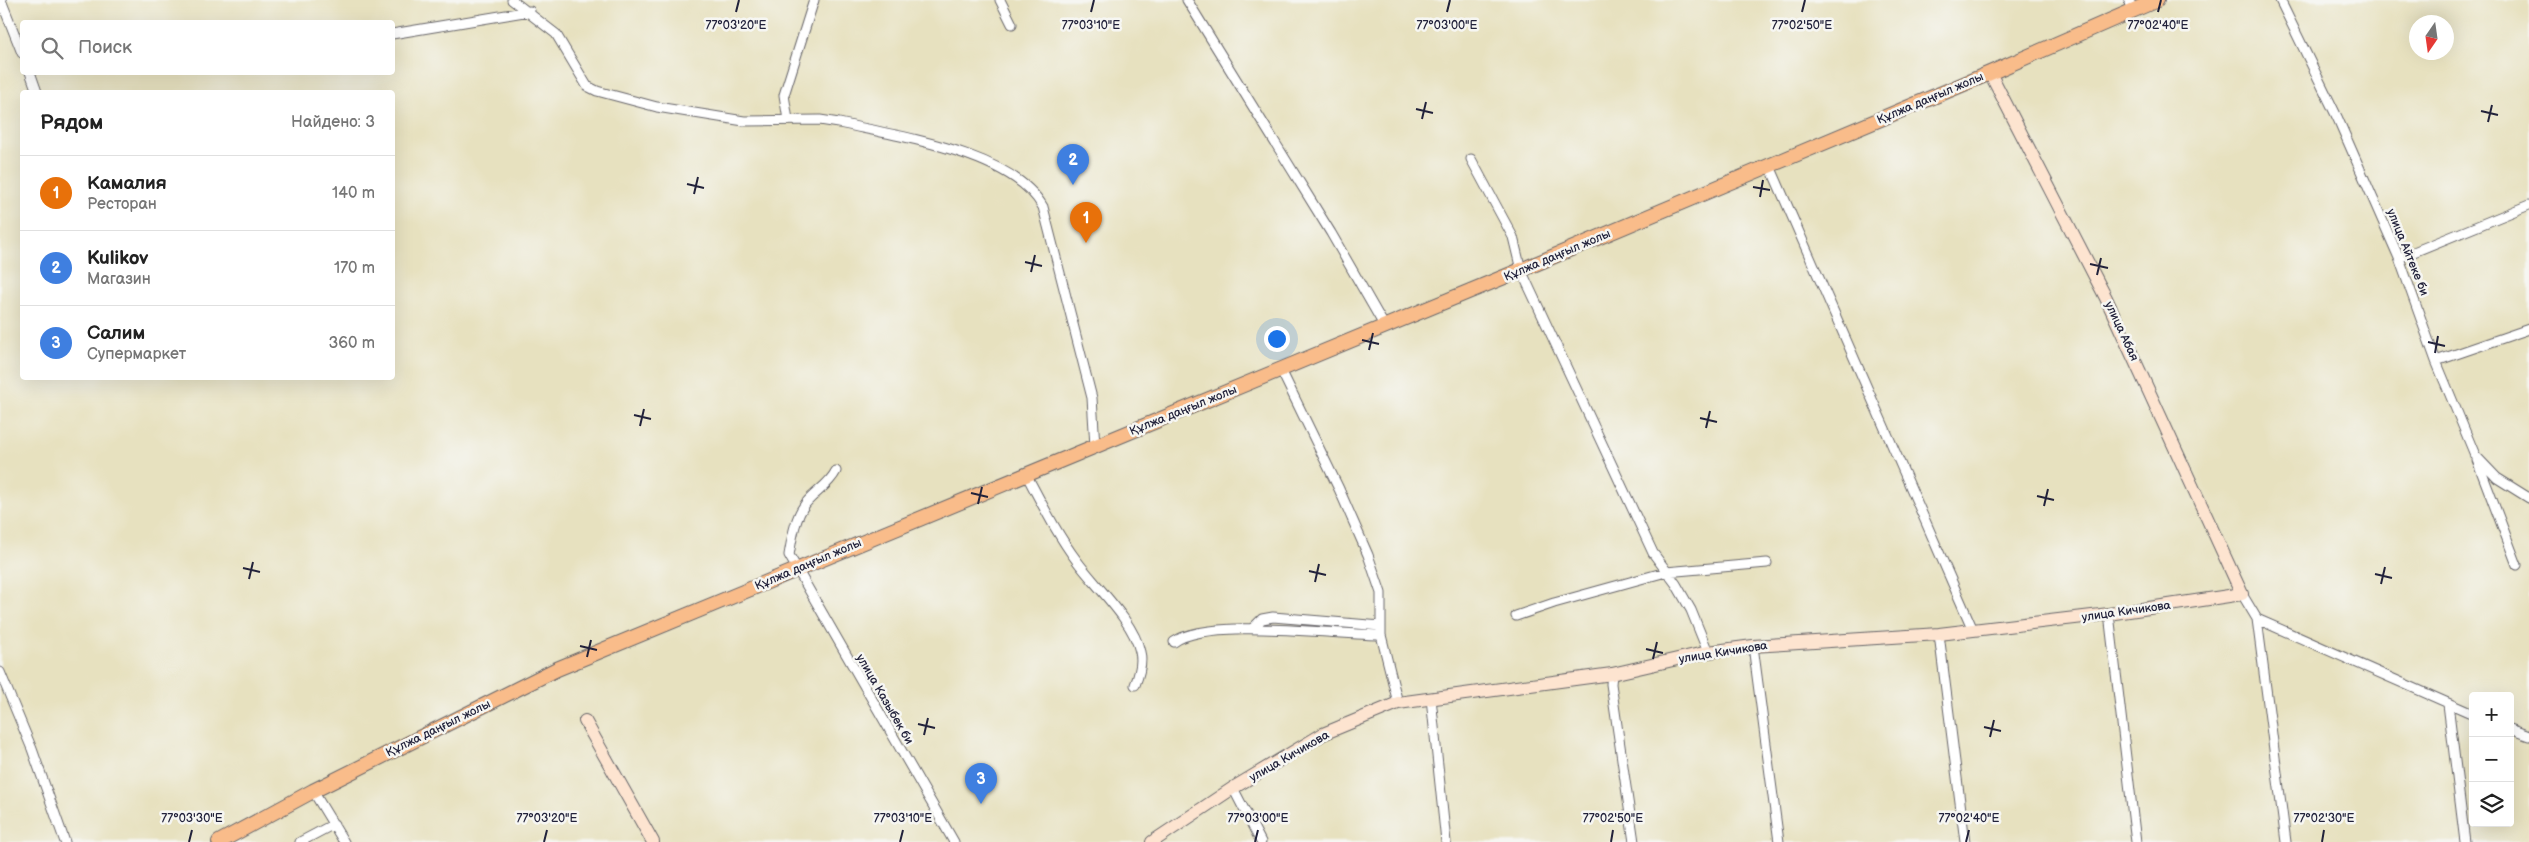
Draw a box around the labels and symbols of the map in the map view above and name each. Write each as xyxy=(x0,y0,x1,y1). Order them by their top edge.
north arrow xyxy=(2409,15,2454,60)
text: 77°03'20"E xyxy=(706,18,767,33)
text: 77°03'10"E xyxy=(1062,18,1120,33)
text: 77°03'00"E xyxy=(1417,18,1478,33)
text: 77°02'50"E xyxy=(1772,18,1832,33)
text: 77°02'40"E xyxy=(2128,18,2189,33)
street label: Құлжа даңғыл жолы xyxy=(1875,69,1986,128)
pin: 2 xyxy=(1057,144,1089,185)
pin: 1 xyxy=(1070,202,1102,243)
street label: улица Айтеке би xyxy=(2383,207,2432,298)
street label: Құлжа даңғыл жолы xyxy=(1502,226,1613,285)
street label: улица Абая xyxy=(2101,299,2142,364)
your location xyxy=(1264,326,1290,352)
street label: Құлжа даңғыл жолы xyxy=(1127,382,1239,439)
street label: Құлжа даңғыл жолы xyxy=(753,535,864,594)
street label: улица Кичикова xyxy=(2081,598,2171,625)
street label: улица Кичикова xyxy=(1678,638,1768,667)
street label: улица Казыбек би xyxy=(853,651,917,747)
street label: Құлжа даңғыл жолы xyxy=(384,697,493,760)
street label: улица Кичикова xyxy=(1247,728,1332,785)
pin: 3 xyxy=(965,763,997,804)
text: 77°03'30"E xyxy=(161,811,223,826)
text: 77°03'20"E xyxy=(517,811,578,826)
text: 77°03'10"E xyxy=(874,811,932,826)
text: 77°03'00"E xyxy=(1228,811,1289,826)
text: 77°02'50"E xyxy=(1583,811,1643,826)
text: 77°02'40"E xyxy=(1939,811,2000,826)
text: 77°02'30"E xyxy=(2294,811,2355,826)

